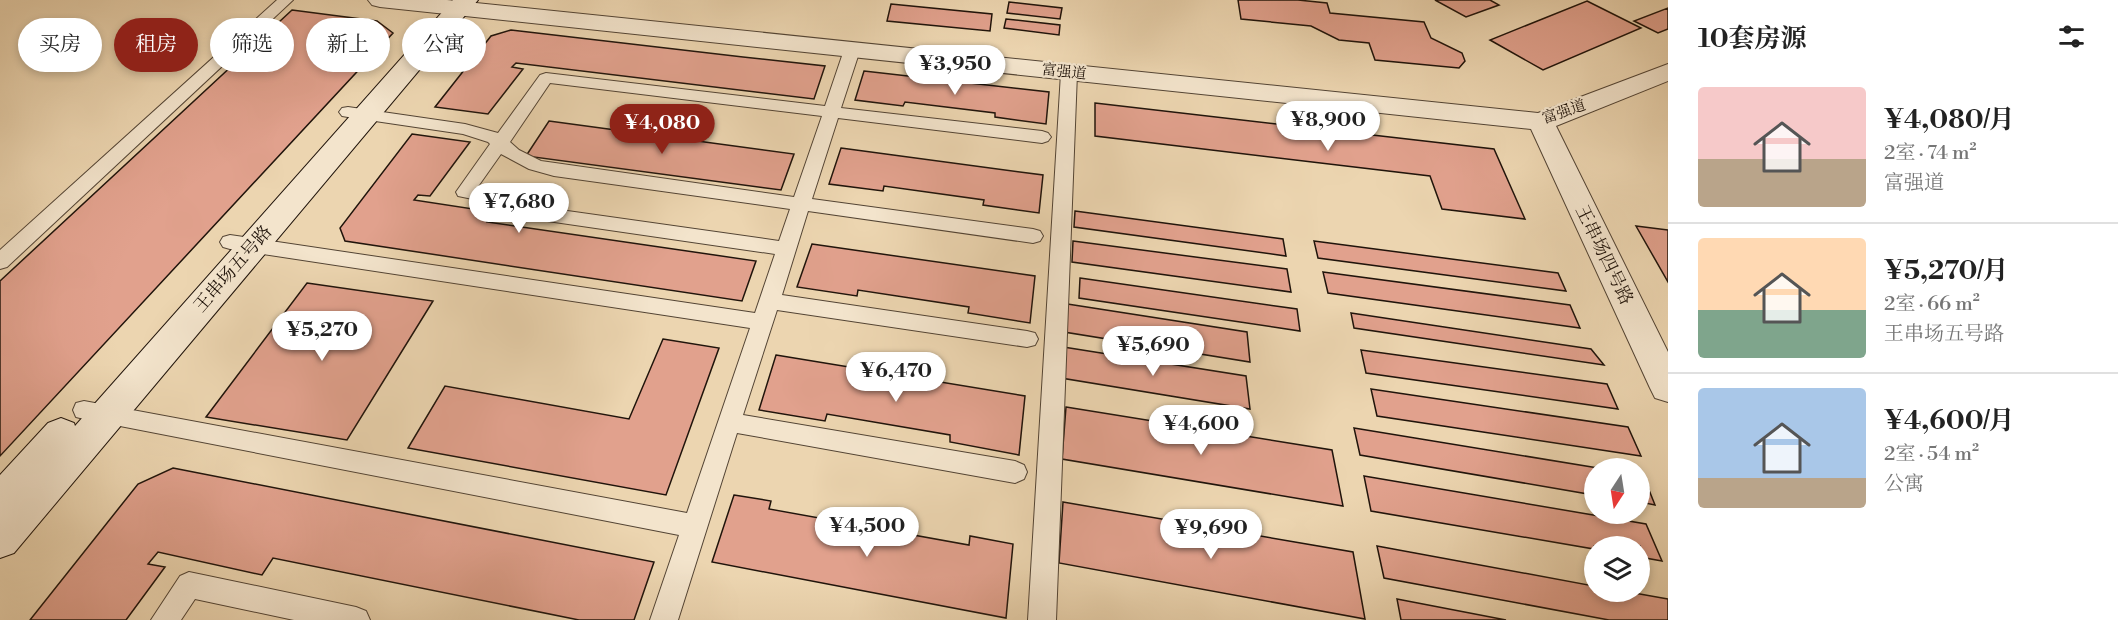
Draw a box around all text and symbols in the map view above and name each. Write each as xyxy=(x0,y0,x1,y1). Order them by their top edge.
chip: 买房 xyxy=(18,18,102,72)
chip: 租房 xyxy=(114,18,198,72)
chip: 筛选 xyxy=(210,18,294,72)
chip: 新上 xyxy=(306,18,390,72)
chip: 公寓 xyxy=(402,18,486,72)
icon: filters xyxy=(2055,20,2088,53)
text: 10套房源 xyxy=(1698,23,1807,55)
pin: ¥3,950 xyxy=(906,45,1004,96)
text: ¥3,950 xyxy=(918,52,992,77)
street label: 富强道 xyxy=(1041,60,1087,84)
street label: 富强道 xyxy=(1540,96,1588,128)
pin: ¥8,900 xyxy=(1279,101,1377,152)
pin: ¥4,080 xyxy=(613,104,711,155)
text: ¥4,080/月 xyxy=(1884,104,2015,136)
text: ¥8,900 xyxy=(1290,108,1366,133)
text: ¥4,080 xyxy=(624,111,700,136)
icon: home xyxy=(1746,111,1818,183)
text: 2室 · 74 m² xyxy=(1884,141,1976,166)
text: 富强道 xyxy=(1884,171,1944,196)
pin: ¥7,680 xyxy=(470,183,568,234)
text: ¥7,680 xyxy=(483,190,555,215)
street label: 王串场四号路 xyxy=(1570,201,1638,309)
street label: 王串场五号路 xyxy=(189,221,277,317)
text: ¥5,270/月 xyxy=(1884,255,2008,287)
icon: home xyxy=(1746,262,1818,334)
text: 2室 · 66 m² xyxy=(1884,292,1980,317)
pin: ¥5,270 xyxy=(273,311,371,362)
text: ¥5,270 xyxy=(286,318,358,343)
text: 王串场五号路 xyxy=(1884,322,2004,347)
pin: ¥5,690 xyxy=(1104,326,1202,377)
text: ¥5,690 xyxy=(1116,333,1190,358)
pin: ¥6,470 xyxy=(847,352,945,403)
text: ¥6,470 xyxy=(860,359,932,384)
pin: ¥4,600 xyxy=(1152,405,1250,456)
text: ¥4,600/月 xyxy=(1884,405,2014,437)
text: ¥4,600 xyxy=(1163,412,1239,437)
icon: home xyxy=(1746,412,1818,484)
text: 2室 · 54 m² xyxy=(1884,442,1979,467)
north arrow xyxy=(1584,458,1650,524)
map controls xyxy=(1584,458,1650,602)
text: 公寓 xyxy=(1884,472,1924,497)
pin: ¥4,500 xyxy=(818,507,916,558)
pin: ¥9,690 xyxy=(1162,509,1260,560)
text: ¥4,500 xyxy=(829,514,905,539)
text: ¥9,690 xyxy=(1174,516,1248,541)
button: layers xyxy=(1584,536,1650,602)

